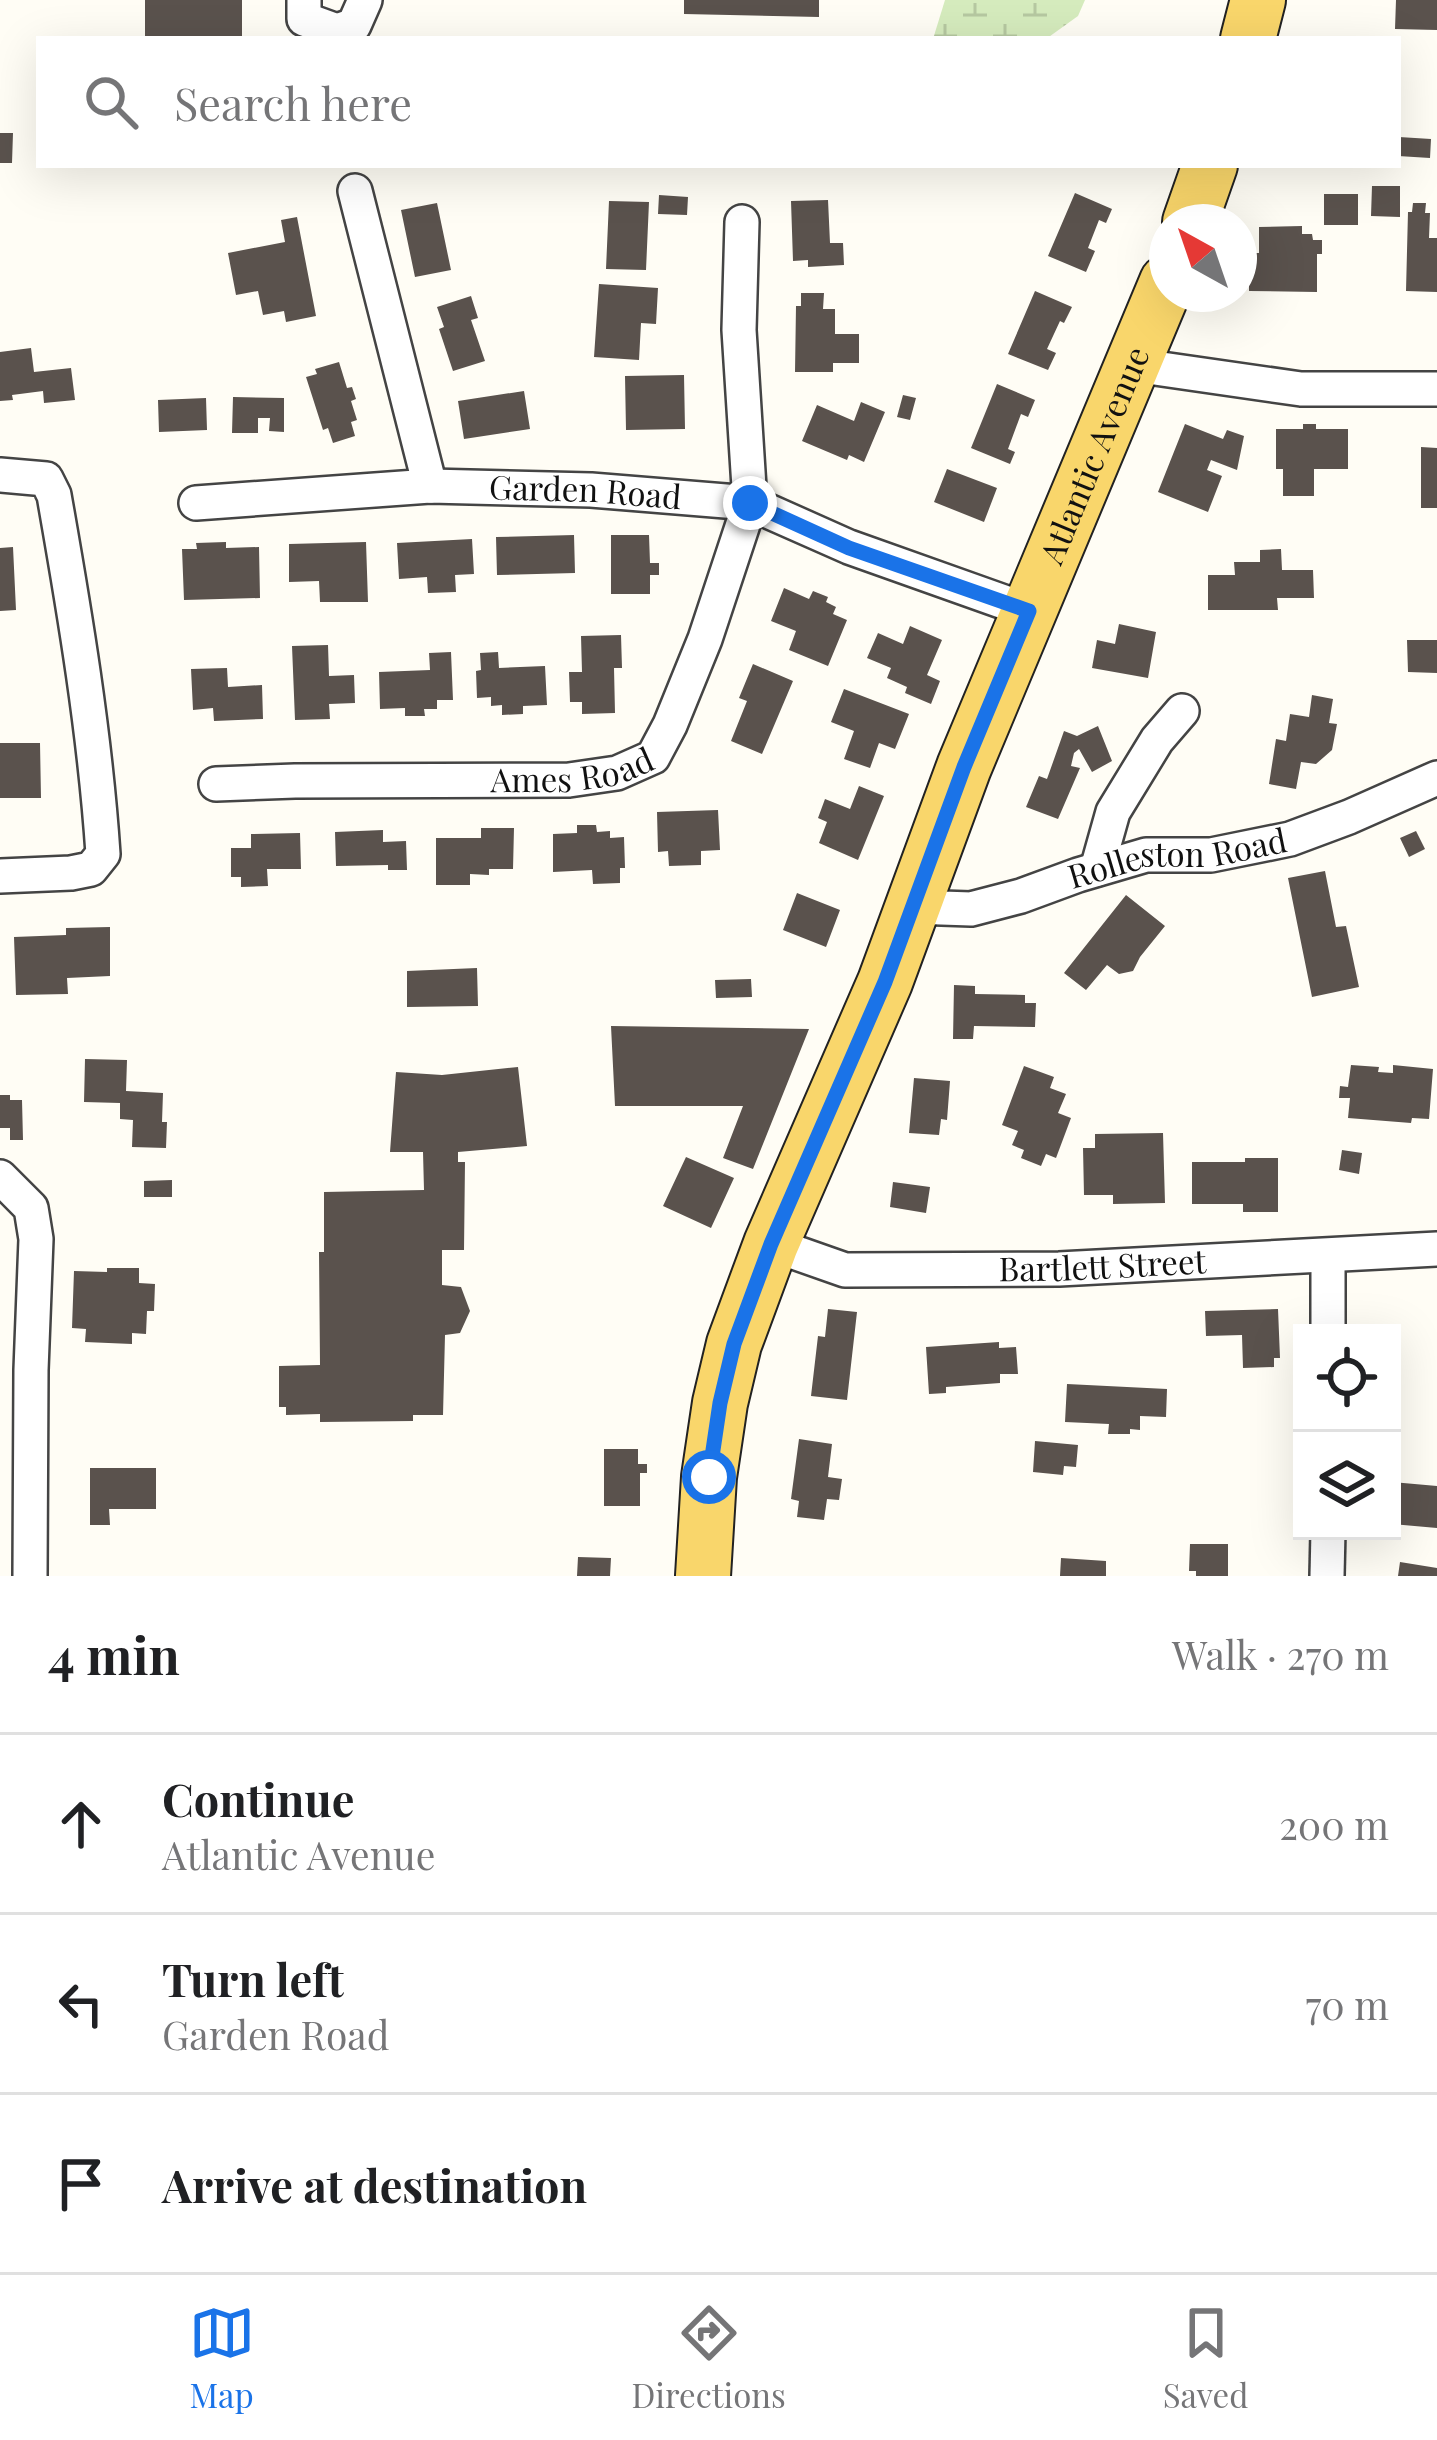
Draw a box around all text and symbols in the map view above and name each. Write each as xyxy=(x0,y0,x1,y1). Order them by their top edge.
search box xyxy=(36,36,1401,168)
icon: search xyxy=(78,69,144,135)
text: Search here xyxy=(174,72,412,132)
north arrow xyxy=(1149,204,1257,312)
street label: Atlantic Avenue xyxy=(1027,339,1158,571)
street label: Garden Road xyxy=(489,463,683,517)
route end xyxy=(723,476,777,530)
street label: Ames Road xyxy=(489,736,660,800)
street label: Rolleston Road xyxy=(1062,816,1290,897)
street label: Bartlett Street xyxy=(999,1237,1208,1289)
map controls xyxy=(1293,1324,1401,1540)
button: locate xyxy=(1293,1324,1401,1432)
button: layers xyxy=(1293,1432,1401,1540)
route start xyxy=(682,1450,736,1504)
text: 4 min xyxy=(48,1620,180,1688)
text: Walk · 270 m xyxy=(1172,1628,1389,1680)
text: Continue xyxy=(162,1768,354,1828)
icon: ahead xyxy=(48,1791,114,1857)
text: 200 m xyxy=(1279,1798,1389,1850)
text: Atlantic Avenue xyxy=(162,1828,436,1880)
text: Turn left xyxy=(162,1948,344,2008)
icon: left xyxy=(48,1971,114,2037)
text: 70 m xyxy=(1305,1978,1389,2030)
text: Garden Road xyxy=(162,2008,389,2060)
icon: arrive xyxy=(48,2151,114,2217)
text: Arrive at destination xyxy=(162,2154,587,2214)
tab: Map xyxy=(189,2300,255,2416)
tab: Directions xyxy=(632,2300,786,2416)
tab: Saved xyxy=(1163,2300,1249,2416)

